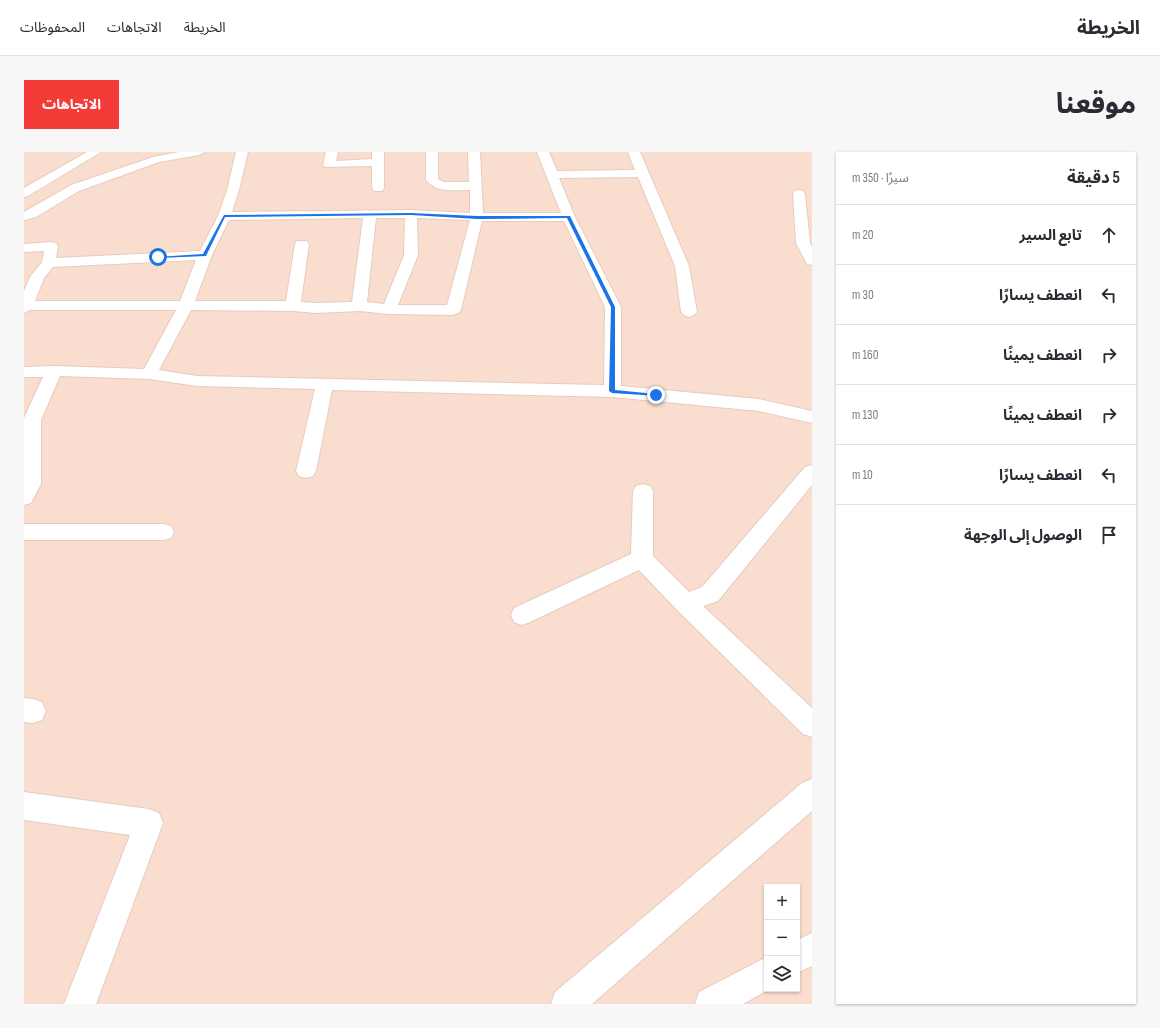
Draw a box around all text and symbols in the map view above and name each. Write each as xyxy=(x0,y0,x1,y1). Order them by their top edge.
text: الخريطة xyxy=(1077,17,1140,40)
text: المحفوظات xyxy=(20,19,85,36)
text: الاتجاهات xyxy=(107,19,162,36)
text: الخريطة xyxy=(184,19,226,36)
button: الاتجاهات xyxy=(24,80,119,129)
text: موقعنا xyxy=(1056,88,1136,121)
text: 5 دقيقة xyxy=(1067,168,1120,188)
text: سيرًا · 350 m xyxy=(852,170,909,186)
icon: ahead xyxy=(1098,224,1120,246)
text: تابع السير xyxy=(1019,226,1082,245)
text: 20 m xyxy=(852,227,874,243)
route start xyxy=(149,248,167,266)
icon: left xyxy=(1098,284,1120,306)
text: انعطف يسارًا xyxy=(999,286,1082,305)
text: 30 m xyxy=(852,287,874,303)
icon: right xyxy=(1098,344,1120,366)
text: انعطف يمينًا xyxy=(1003,346,1082,365)
text: 160 m xyxy=(852,347,878,363)
route end xyxy=(647,386,665,404)
icon: right xyxy=(1098,404,1120,426)
text: انعطف يمينًا xyxy=(1003,406,1082,425)
text: 130 m xyxy=(852,407,878,423)
icon: left xyxy=(1098,464,1120,486)
text: انعطف يسارًا xyxy=(999,466,1082,485)
text: 10 m xyxy=(852,467,873,483)
icon: arrive xyxy=(1098,524,1120,546)
text: الوصول إلى الوجهة xyxy=(964,526,1082,545)
map controls xyxy=(764,884,800,992)
button: + xyxy=(764,884,800,920)
button: − xyxy=(764,920,800,956)
button: layers xyxy=(764,956,800,992)

